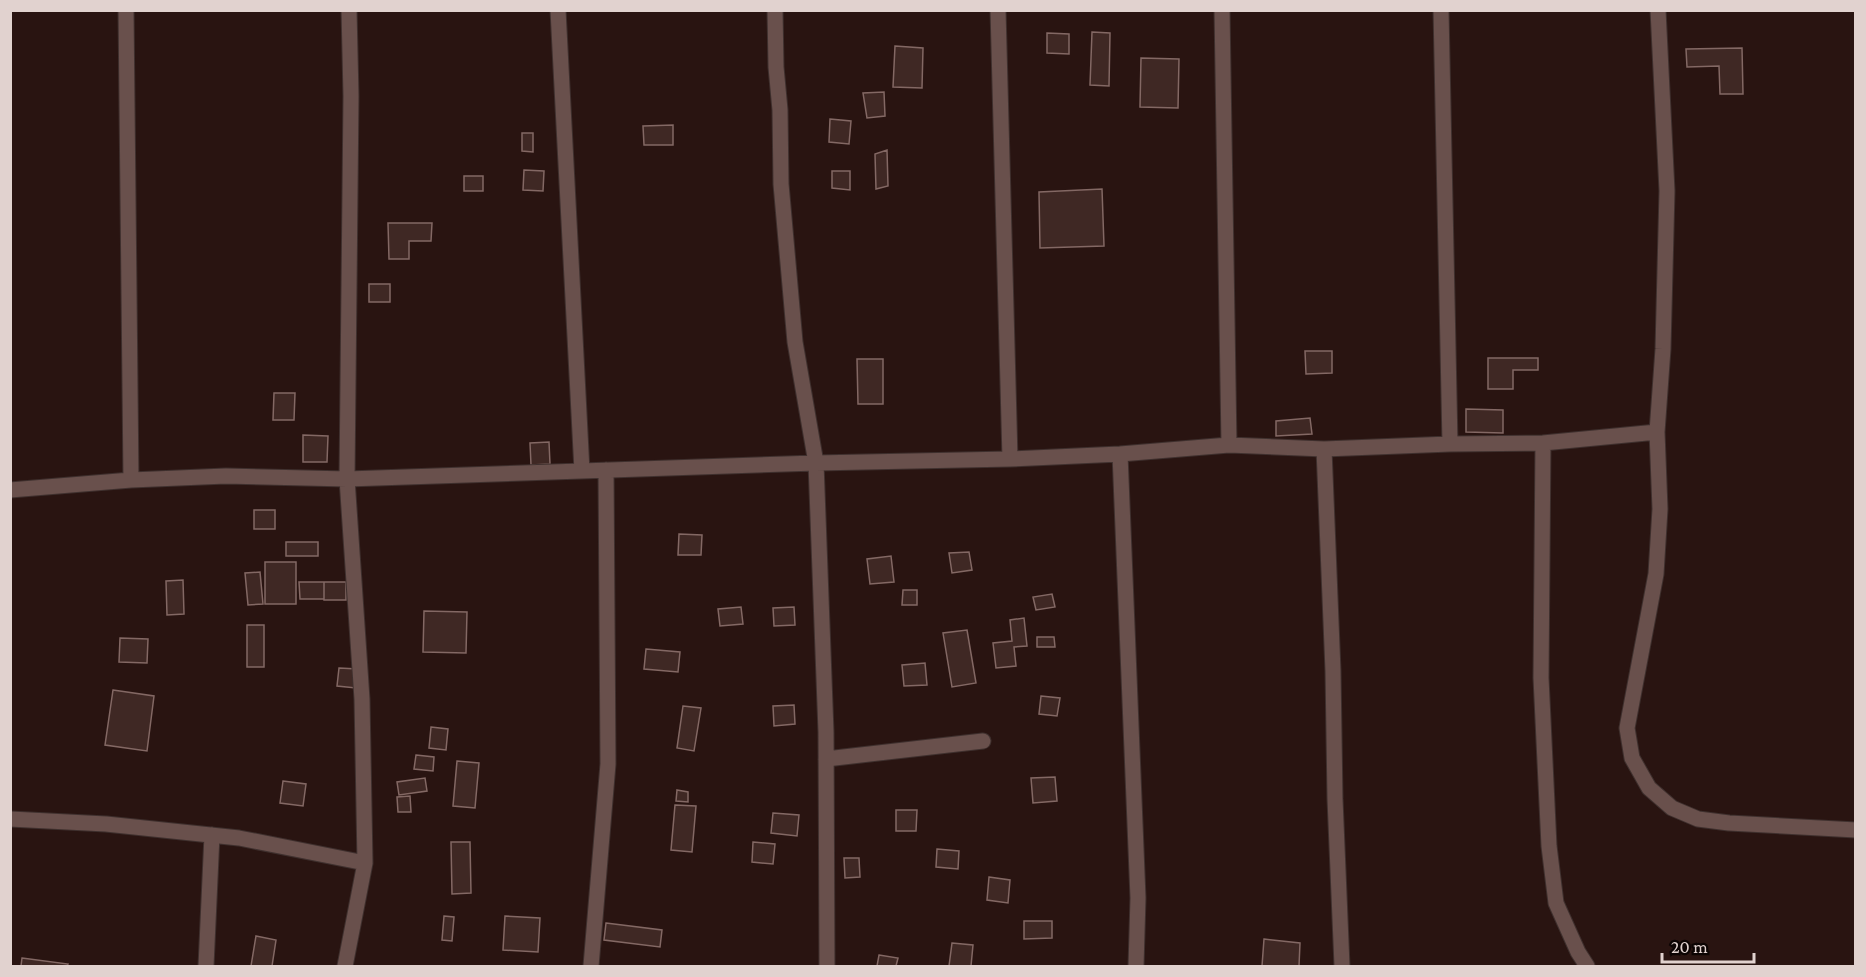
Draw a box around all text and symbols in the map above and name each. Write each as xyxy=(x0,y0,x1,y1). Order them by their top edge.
scale bar xyxy=(1662,926,1754,964)
text: 20 m xyxy=(1671,937,1708,957)

